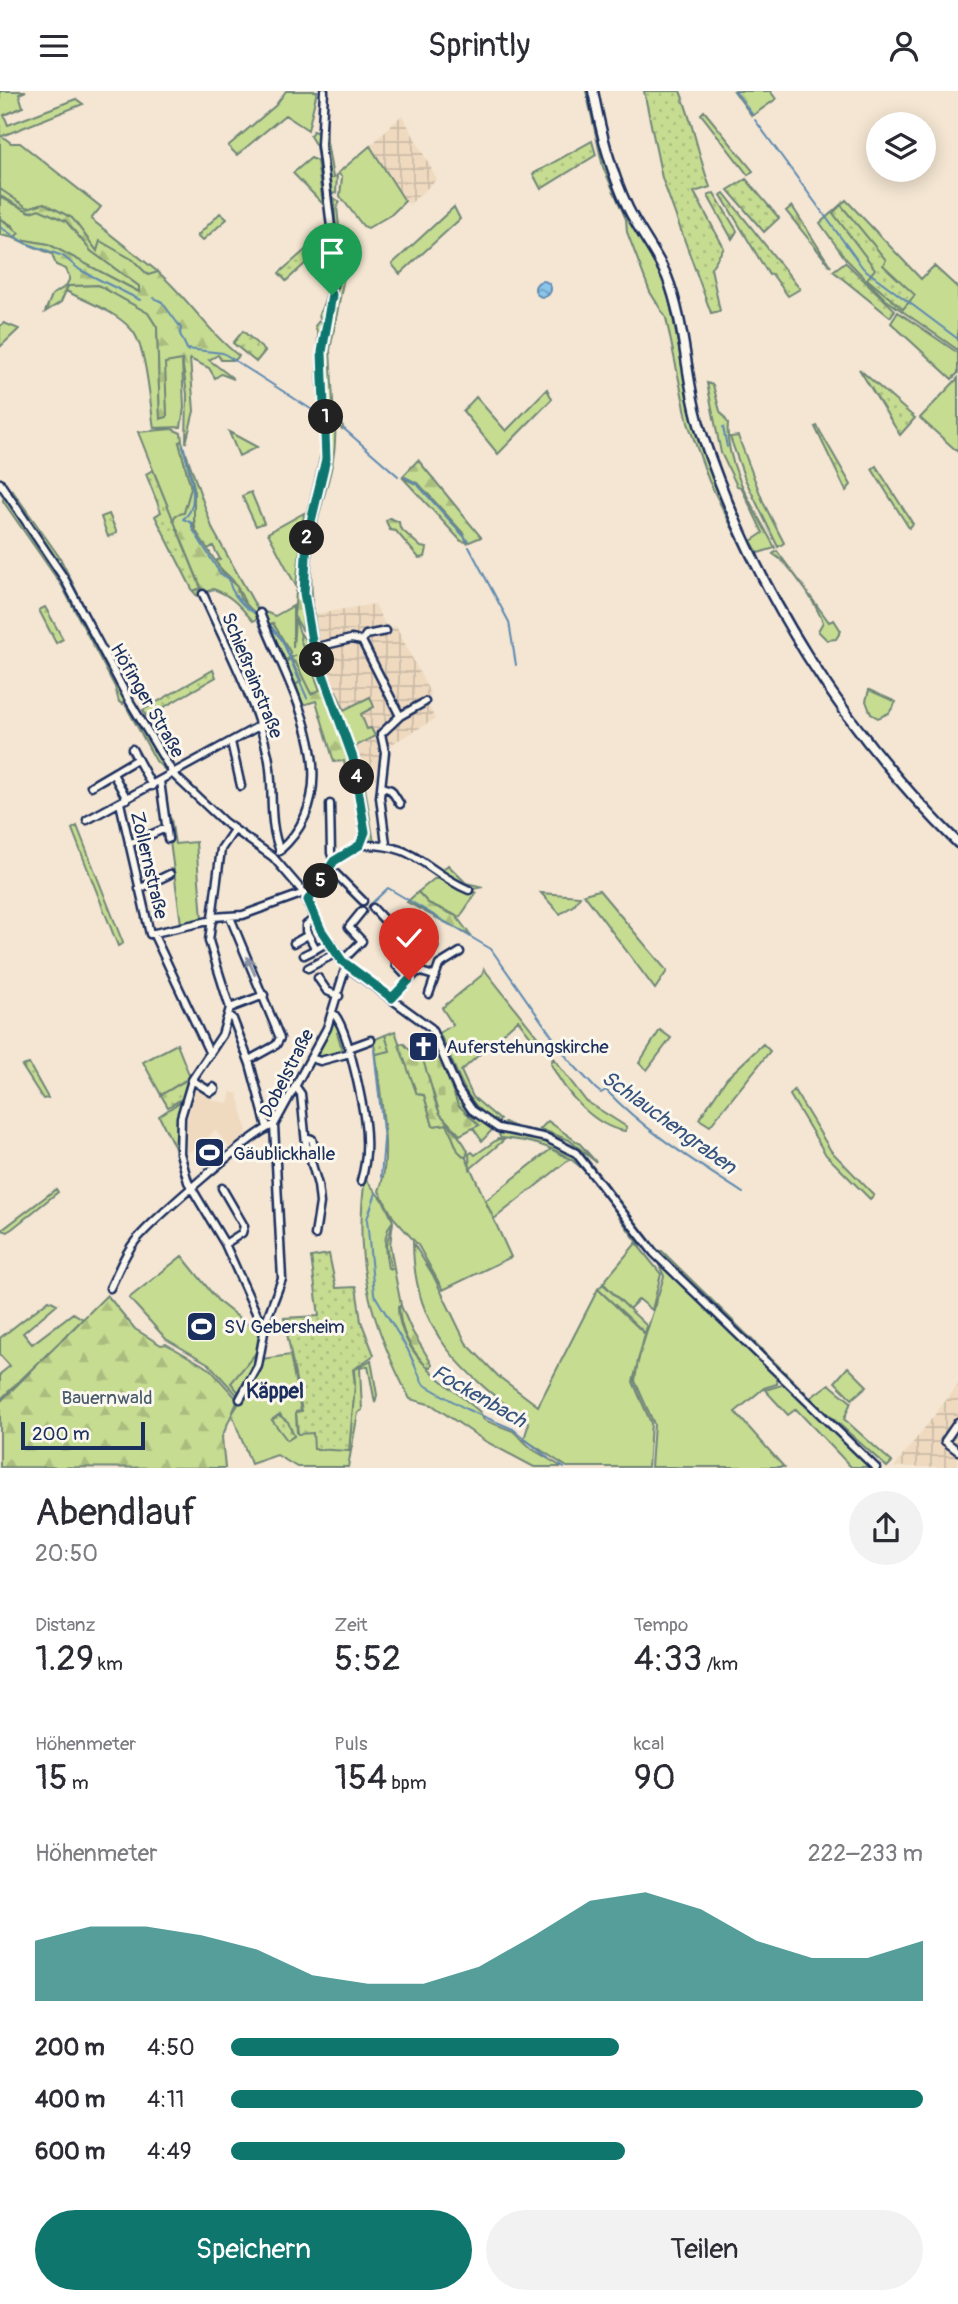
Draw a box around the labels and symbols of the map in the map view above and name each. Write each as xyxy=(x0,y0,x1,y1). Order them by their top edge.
pin xyxy=(302,223,362,295)
pin: 1 xyxy=(308,399,344,435)
pin: 2 xyxy=(290,521,324,555)
street label: Schießrainstraße xyxy=(216,609,288,742)
street label: Höfinger Straße xyxy=(105,639,190,763)
pin: 3 xyxy=(300,643,334,677)
pin: 4 xyxy=(340,759,374,795)
street label: Zollernstraße xyxy=(125,809,173,922)
pin: 5 xyxy=(304,863,338,899)
pin xyxy=(379,908,439,980)
one-way arrow xyxy=(245,956,257,976)
street label: Dobelstraße xyxy=(254,1024,320,1122)
church icon: Auferstehungskirche xyxy=(406,1029,440,1063)
place label: Auferstehungskirche xyxy=(446,1035,609,1059)
water label: Schlauchengraben xyxy=(596,1064,742,1181)
sports icon: Gäublickhalle xyxy=(193,1136,227,1170)
place label: Gäublickhalle xyxy=(233,1142,336,1166)
sports icon: SV Gebersheim xyxy=(184,1309,218,1343)
place label: SV Gebersheim xyxy=(224,1315,345,1339)
water label: Fockenbach xyxy=(427,1359,532,1435)
district label: Käppel xyxy=(246,1378,304,1405)
park label: Bauernwald xyxy=(61,1386,153,1410)
scale bar xyxy=(21,1419,145,1450)

